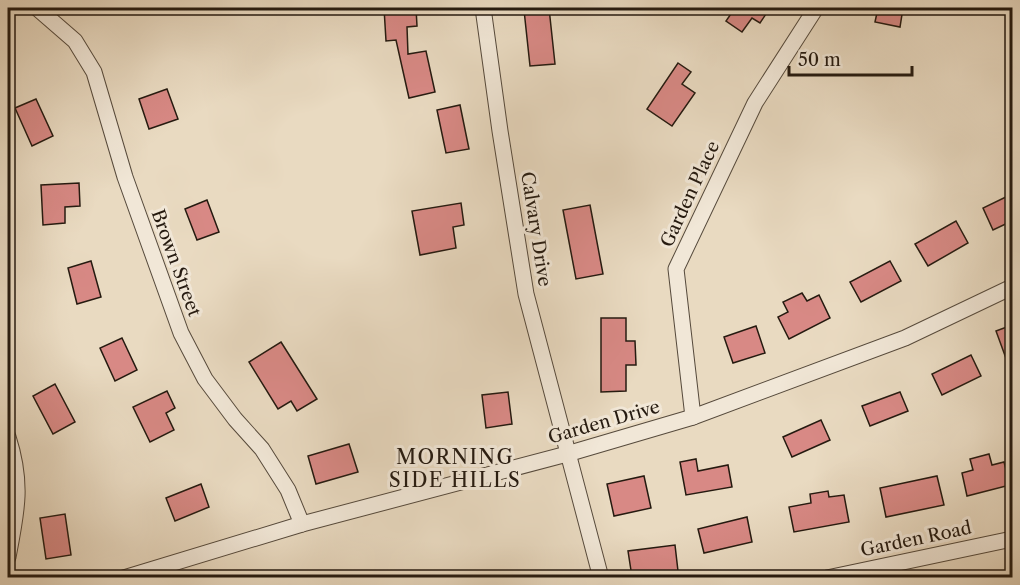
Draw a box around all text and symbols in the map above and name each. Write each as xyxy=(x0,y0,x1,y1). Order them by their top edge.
scale bar xyxy=(789,39,912,77)
text: 50 m xyxy=(798,49,841,71)
street label: Garden Place xyxy=(656,137,724,251)
street label: Calvary Drive xyxy=(516,170,556,288)
street label: Brown Street xyxy=(146,206,206,320)
street label: Garden Drive xyxy=(546,396,662,448)
district label: MORNING SIDE HILLS xyxy=(389,445,521,492)
street label: Garden Road xyxy=(858,516,974,562)

